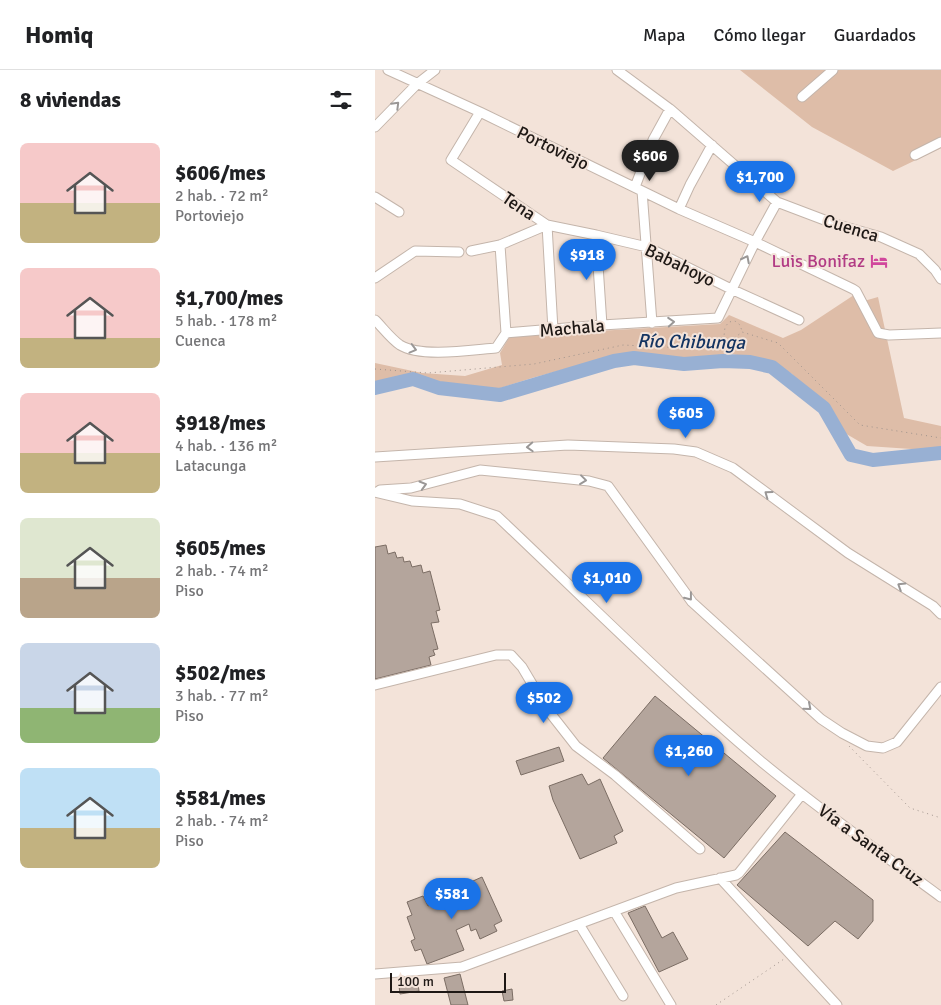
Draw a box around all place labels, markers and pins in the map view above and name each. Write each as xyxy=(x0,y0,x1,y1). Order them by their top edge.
pin: $606 xyxy=(620,140,680,182)
pin: $1,700 xyxy=(719,160,801,203)
pin: $918 xyxy=(557,238,617,281)
place label: Luis Bonifaz xyxy=(772,250,865,272)
hotel icon: Luis Bonifaz xyxy=(869,251,889,271)
pin: $605 xyxy=(656,396,716,439)
pin: $1,010 xyxy=(566,562,648,604)
pin: $502 xyxy=(514,682,574,724)
pin: $1,260 xyxy=(648,734,730,777)
pin: $581 xyxy=(422,878,482,920)

